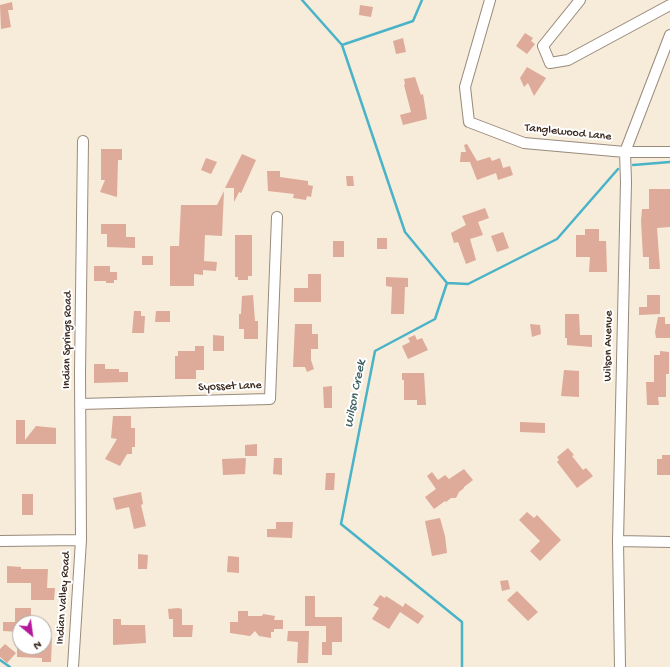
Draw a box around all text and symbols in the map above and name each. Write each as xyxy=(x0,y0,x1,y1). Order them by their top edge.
street label: Tanglewood Lane xyxy=(524,121,612,145)
street label: Indian Springs Road xyxy=(60,291,76,389)
street label: Wilson Avenue xyxy=(601,311,617,381)
water label: Wilson Creek xyxy=(342,359,370,429)
street label: Syosset Lane xyxy=(198,379,262,395)
street label: Indian Valley Road xyxy=(54,551,74,645)
north arrow xyxy=(12,615,52,655)
text: N xyxy=(31,638,43,652)

